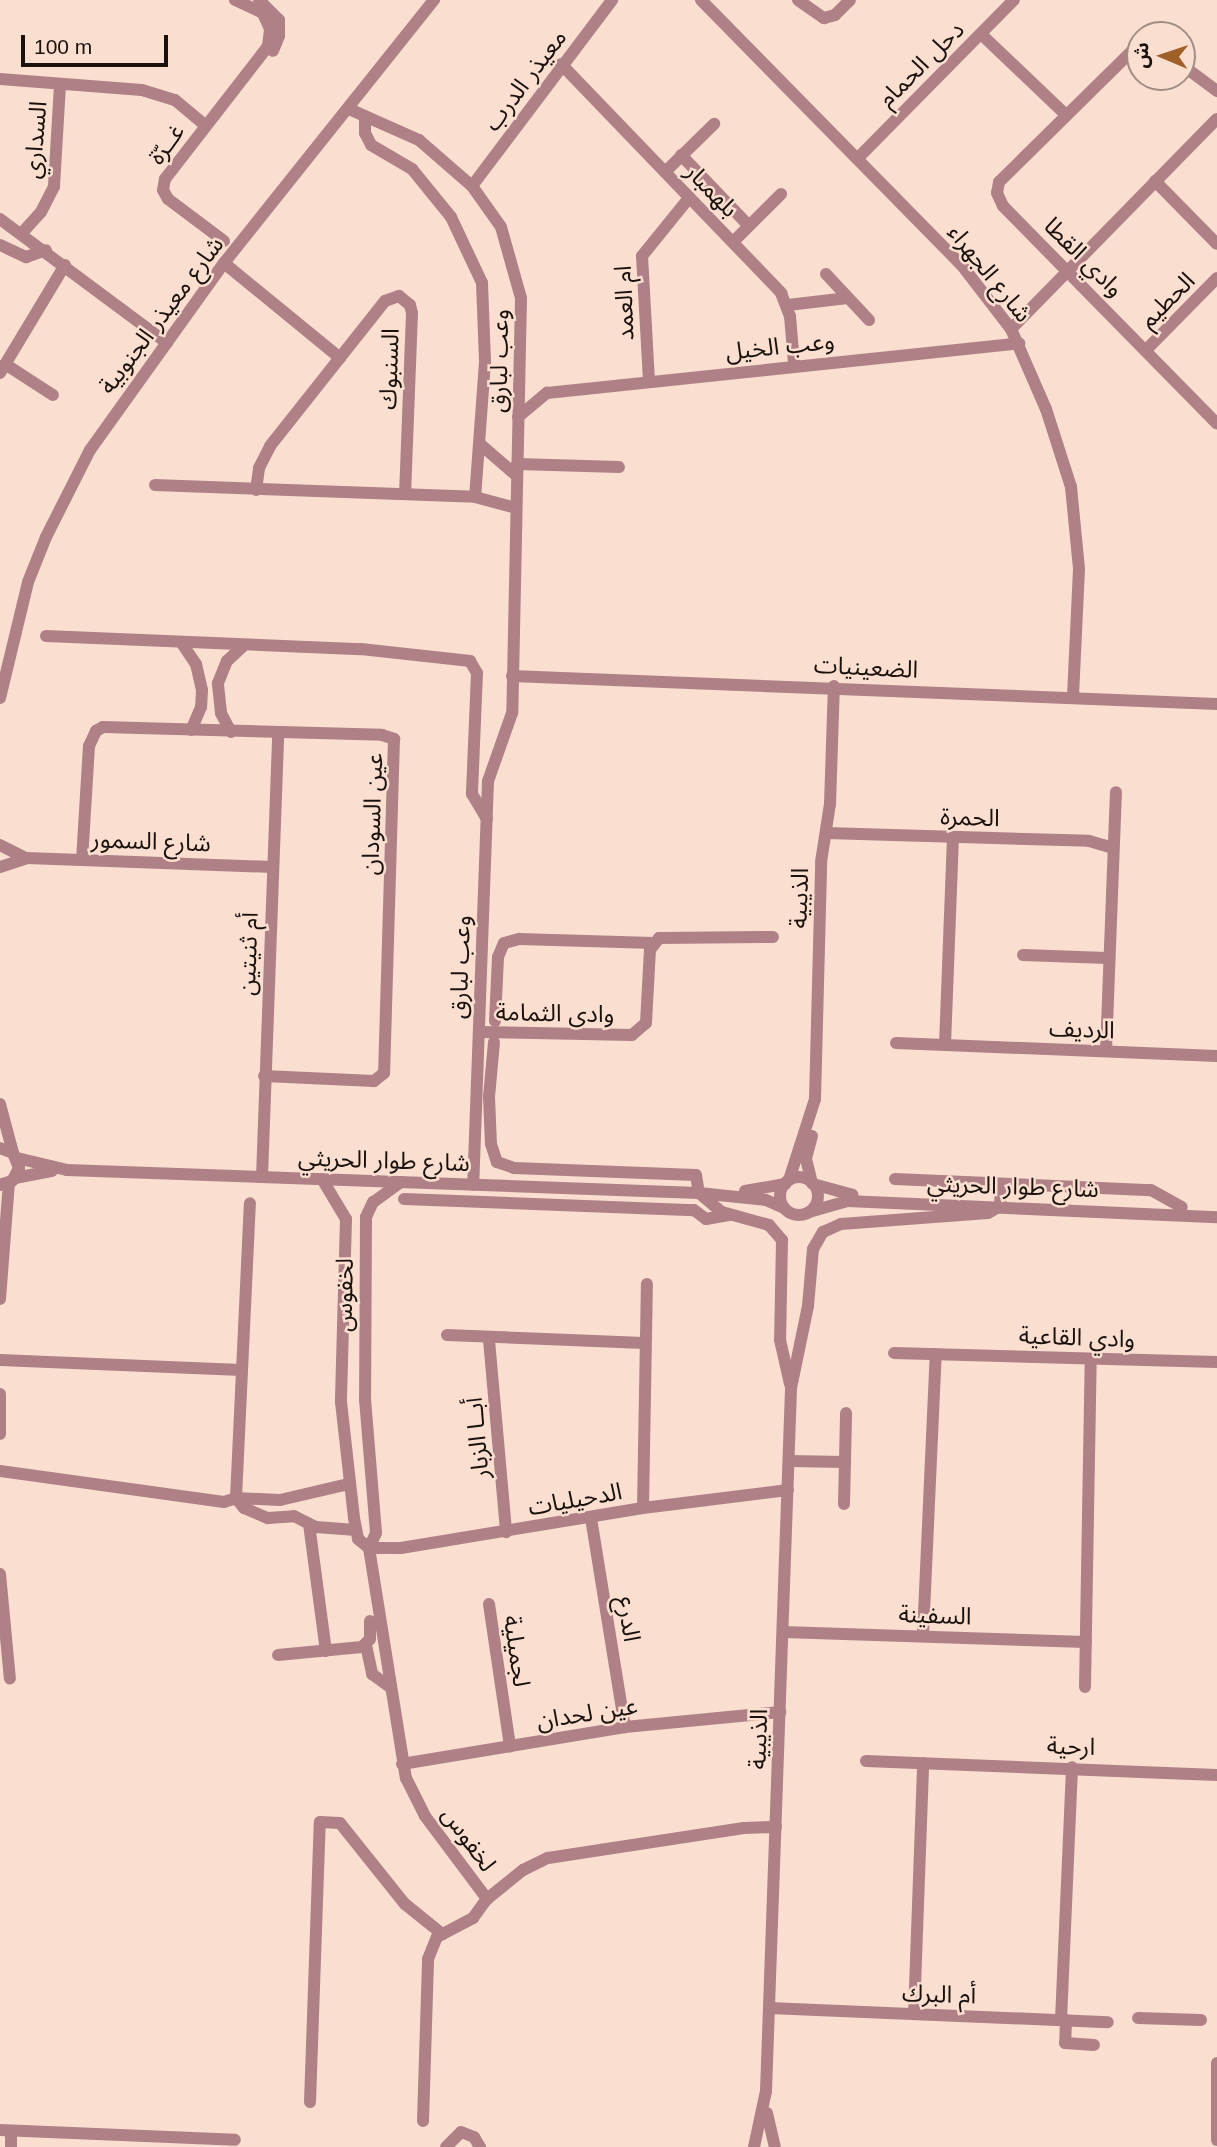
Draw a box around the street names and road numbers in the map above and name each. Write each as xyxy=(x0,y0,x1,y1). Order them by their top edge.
street label: دحل الحمام xyxy=(872,15,970,113)
street label: معيذر الدرب xyxy=(477,24,573,136)
street label: السداري xyxy=(17,100,53,180)
street label: غــرّة xyxy=(142,118,190,170)
street label: بلهمبار xyxy=(680,157,744,223)
street label: وادي القطا xyxy=(1038,211,1130,303)
street label: شارع الجهراء xyxy=(942,218,1038,328)
street label: شارع معيذر الجنوبية xyxy=(92,231,230,399)
street label: ام العمد xyxy=(608,265,640,341)
street label: الحطيم xyxy=(1133,266,1201,334)
street label: وعب لبارق xyxy=(484,309,514,413)
street label: وعب الخيل xyxy=(724,326,836,366)
street label: السنبوك xyxy=(373,328,405,410)
street label: الضعينيات xyxy=(813,650,919,684)
street label: عين السودان xyxy=(355,752,389,876)
street label: الحمرة xyxy=(940,802,1000,832)
street label: شارع السمور xyxy=(91,825,211,857)
street label: الذيبية xyxy=(784,867,814,929)
street label: أم ثنيتين xyxy=(232,912,264,996)
street label: وعب لبارق xyxy=(444,915,476,1019)
street label: وادى الثمامة xyxy=(495,998,615,1028)
street label: الرديف xyxy=(1049,1013,1115,1045)
street label: شارع طوار الحريثي xyxy=(298,1143,470,1177)
street label: شارع طوار الحريثي xyxy=(927,1169,1099,1203)
street label: لخفوس xyxy=(329,1258,359,1332)
street label: وادي القاعية xyxy=(1018,1321,1136,1353)
street label: أبــا الزبار xyxy=(459,1396,495,1480)
street label: الدحيليات xyxy=(526,1477,624,1521)
street label: الدرع xyxy=(611,1594,647,1644)
street label: السفينة xyxy=(898,1599,972,1631)
street label: لجميلية xyxy=(498,1613,536,1689)
street label: عين لحدان xyxy=(535,1691,639,1735)
street label: الذيبية xyxy=(743,1708,773,1770)
street label: ارحية xyxy=(1046,1731,1096,1761)
street label: لخفوس xyxy=(436,1801,502,1877)
street label: أم البرك xyxy=(901,1978,977,2010)

